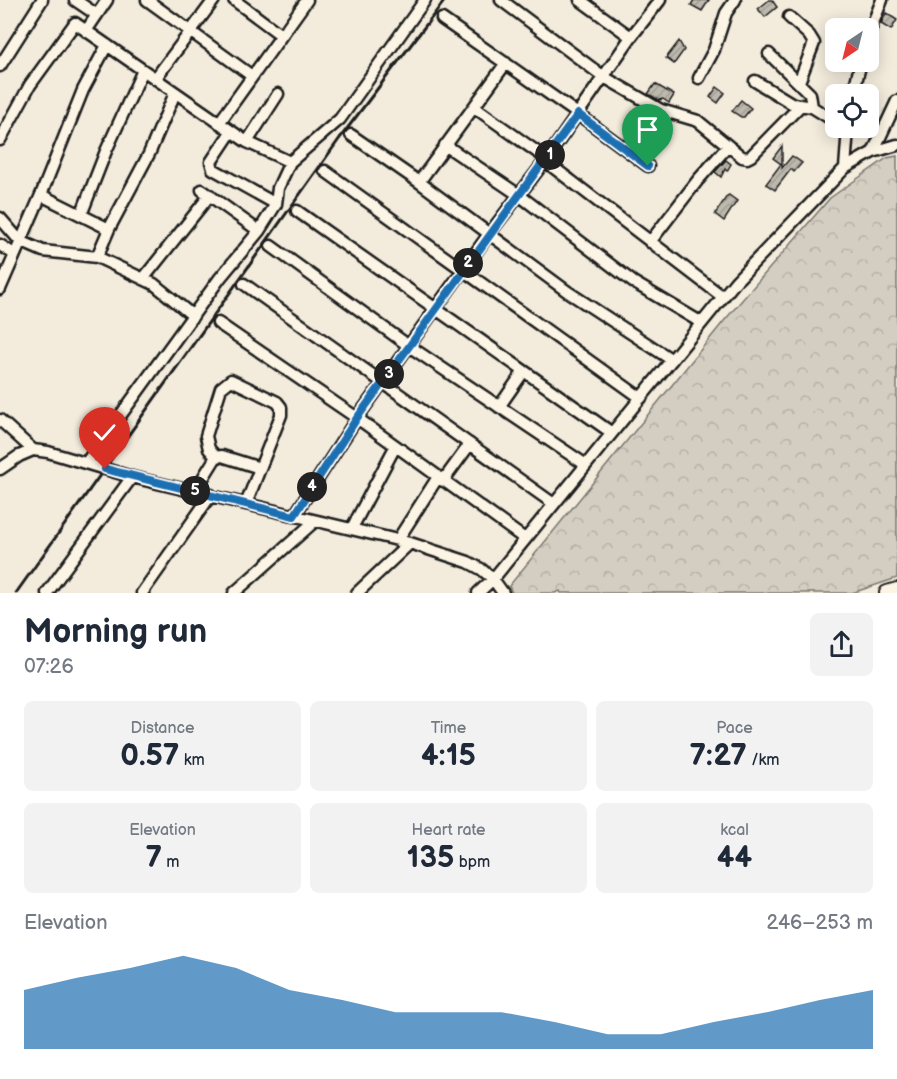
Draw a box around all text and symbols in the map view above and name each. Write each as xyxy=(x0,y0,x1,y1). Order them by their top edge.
north arrow xyxy=(825,18,879,72)
map controls xyxy=(825,18,879,138)
button: locate xyxy=(825,84,879,138)
pin xyxy=(622,104,673,166)
icon: arrive xyxy=(631,113,664,146)
pin: 1 xyxy=(535,140,565,170)
text: 1 xyxy=(547,145,553,164)
pin: 2 xyxy=(453,248,483,278)
text: 2 xyxy=(463,253,473,272)
pin: 3 xyxy=(374,359,404,389)
text: 3 xyxy=(384,364,394,383)
pin xyxy=(79,407,130,469)
icon: check xyxy=(88,416,121,449)
pin: 4 xyxy=(297,472,327,502)
pin: 5 xyxy=(180,476,210,506)
text: 4 xyxy=(307,477,317,496)
text: 5 xyxy=(190,481,200,500)
text: Morning run xyxy=(24,612,207,652)
button: share xyxy=(810,613,873,676)
text: 07:26 xyxy=(24,655,74,679)
text: Distance xyxy=(131,719,194,738)
text: Time xyxy=(431,719,466,738)
text: Pace xyxy=(716,719,753,738)
text: 0.57 xyxy=(120,738,179,774)
text: 4:15 xyxy=(421,738,476,774)
text: 7:27 xyxy=(689,738,747,774)
text: km xyxy=(179,751,205,770)
text: /km xyxy=(747,751,780,770)
text: Elevation xyxy=(129,821,196,840)
text: Heart rate xyxy=(412,821,485,840)
text: kcal xyxy=(720,821,749,840)
text: 7 xyxy=(145,840,162,876)
text: 135 xyxy=(407,840,454,876)
text: 44 xyxy=(717,840,752,876)
text: m xyxy=(162,853,180,872)
text: bpm xyxy=(454,853,490,872)
text: Elevation xyxy=(24,911,107,935)
text: 246–253 m xyxy=(766,911,873,935)

